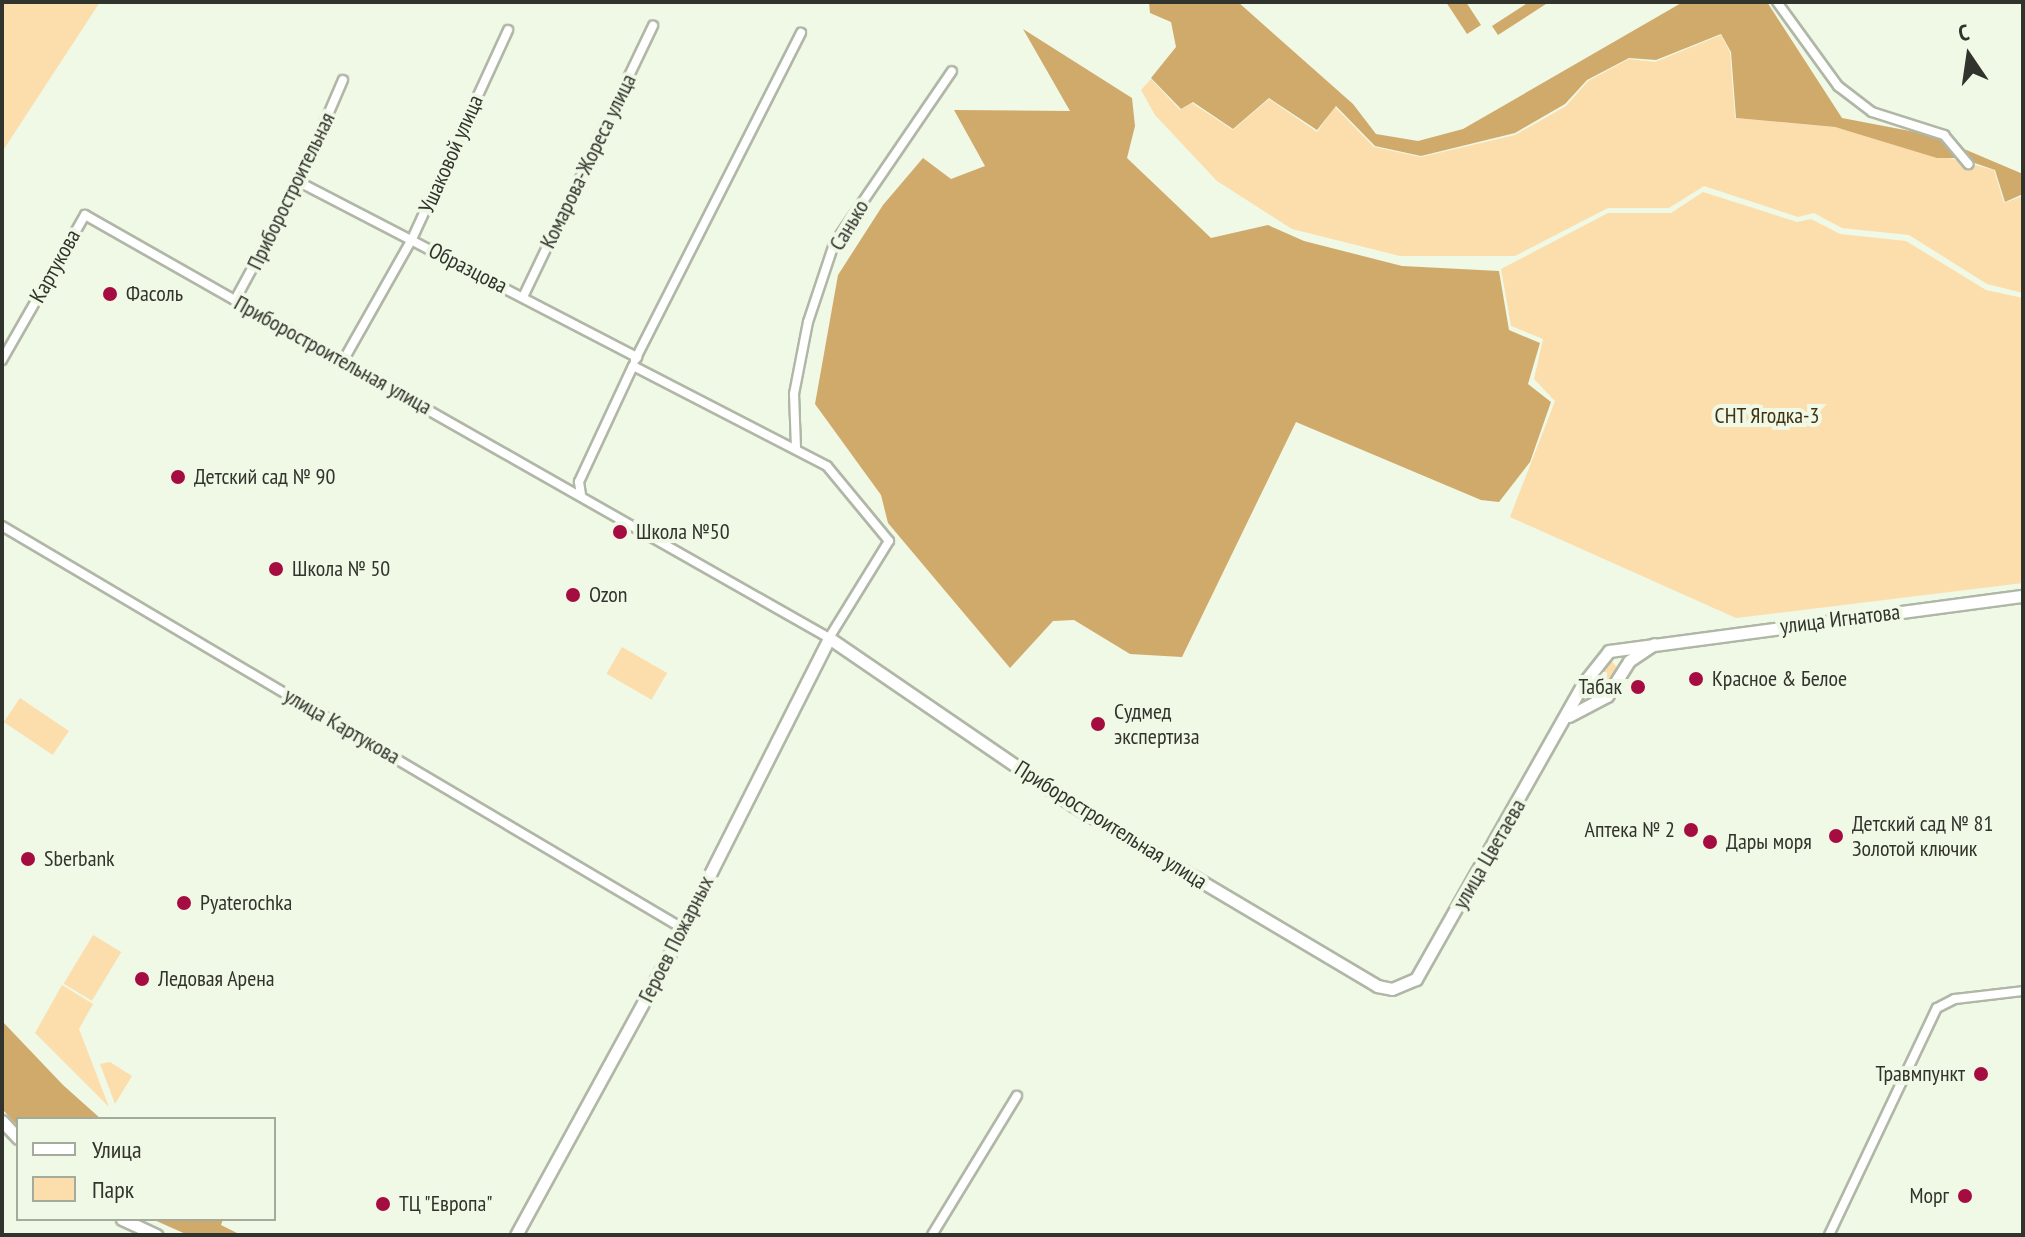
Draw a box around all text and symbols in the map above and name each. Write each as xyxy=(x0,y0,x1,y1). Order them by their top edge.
north arrow xyxy=(1929,16,2009,96)
text: С xyxy=(1956,18,1972,47)
street label: Комарова-Жореса улица xyxy=(534,69,642,253)
street label: Ушаковой улица xyxy=(413,91,489,217)
street label: Приборостроительная xyxy=(241,108,341,274)
street label: Санько xyxy=(824,195,874,255)
street label: Картукова xyxy=(24,225,86,307)
street label: Образцова xyxy=(424,237,512,299)
place label: Фасоль xyxy=(126,281,183,307)
marker: Фасоль xyxy=(101,285,119,303)
street label: Приборостроительная улица xyxy=(230,290,436,420)
park label: СНТ Ягодка-3 xyxy=(1714,403,1820,429)
place label: Детский сад № 90 xyxy=(194,464,335,490)
marker: Детский сад № 90 xyxy=(169,468,187,486)
place label: Школа №50 xyxy=(636,519,730,545)
marker: Школа №50 xyxy=(611,523,629,541)
place label: Школа № 50 xyxy=(292,556,390,582)
marker: Школа № 50 xyxy=(267,560,285,578)
place label: Ozon xyxy=(589,582,628,608)
marker: Ozon xyxy=(564,586,582,604)
street label: улица Игнатова xyxy=(1779,599,1901,639)
place label: Красное & Белое xyxy=(1712,666,1847,692)
marker: Красное & Белое xyxy=(1687,670,1705,688)
place label: Табак xyxy=(1579,674,1622,700)
marker: Табак xyxy=(1629,678,1647,696)
street label: улица Картукова xyxy=(279,682,405,770)
place label: Судмед экспертиза xyxy=(1114,698,1199,750)
marker: Судмед экспертиза xyxy=(1089,715,1107,733)
street label: Приборостроительная улица xyxy=(1010,755,1212,895)
street label: улица Цветаева xyxy=(1447,794,1531,914)
place label: Детский сад № 81 Золотой ключик xyxy=(1852,810,1993,862)
place label: Аптека № 2 xyxy=(1585,817,1675,843)
marker: Аптека № 2 xyxy=(1682,821,1700,839)
marker: Детский сад № 81 Золотой ключик xyxy=(1827,827,1845,845)
place label: Дары моря xyxy=(1726,829,1812,855)
marker: Дары моря xyxy=(1701,833,1719,851)
place label: Sberbank xyxy=(44,846,115,872)
marker: Sberbank xyxy=(19,850,37,868)
street label: Героев Пожарных xyxy=(633,871,719,1007)
place label: Pyaterochka xyxy=(200,890,292,916)
marker: Pyaterochka xyxy=(175,894,193,912)
place label: Ледовая Арена xyxy=(158,966,275,992)
marker: Ледовая Арена xyxy=(133,970,151,988)
place label: Травмпункт xyxy=(1876,1061,1965,1087)
marker: Травмпункт xyxy=(1972,1065,1990,1083)
legend xyxy=(16,1117,276,1221)
text: Улица xyxy=(92,1134,142,1165)
text: Парк xyxy=(92,1174,134,1205)
place label: Морг xyxy=(1909,1183,1949,1209)
marker: Морг xyxy=(1956,1187,1974,1205)
place label: ТЦ "Европа" xyxy=(399,1191,494,1217)
marker: ТЦ "Европа" xyxy=(374,1195,392,1213)

